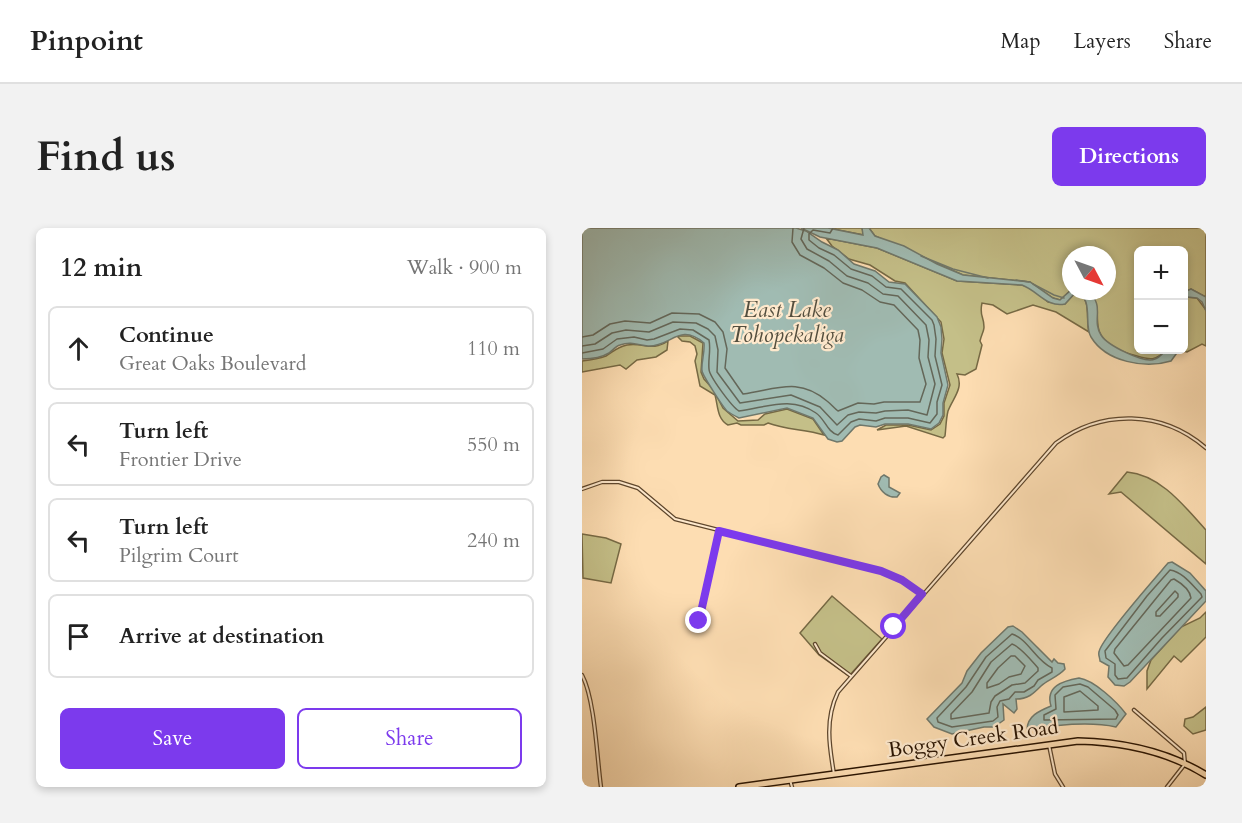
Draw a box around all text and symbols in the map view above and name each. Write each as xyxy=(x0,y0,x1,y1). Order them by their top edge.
text: Pinpoint xyxy=(30,22,143,60)
text: Map xyxy=(1001,27,1041,56)
text: Layers xyxy=(1074,27,1131,56)
text: Share xyxy=(1164,27,1212,56)
button: Directions xyxy=(1052,127,1206,186)
text: Find us xyxy=(36,128,176,185)
north arrow xyxy=(1062,246,1116,300)
map controls xyxy=(1134,246,1188,354)
button: + xyxy=(1134,246,1188,300)
text: 12 min xyxy=(60,250,143,285)
text: Walk · 900 m xyxy=(407,254,522,281)
water label: East Lake Tohopekaliga xyxy=(730,295,844,350)
button: − xyxy=(1134,300,1188,354)
text: Continue xyxy=(119,320,214,350)
icon: ahead xyxy=(62,332,95,365)
text: 110 m xyxy=(467,335,520,362)
text: Great Oaks Boulevard xyxy=(119,350,306,377)
text: Turn left xyxy=(119,416,208,446)
icon: left xyxy=(62,428,95,461)
text: 550 m xyxy=(467,431,520,458)
text: Frontier Drive xyxy=(119,446,242,473)
text: Turn left xyxy=(119,512,208,542)
icon: left xyxy=(62,524,95,557)
text: 240 m xyxy=(467,527,520,554)
text: Pilgrim Court xyxy=(119,542,239,569)
route end xyxy=(685,607,711,633)
route start xyxy=(880,613,906,639)
icon: arrive xyxy=(62,620,95,653)
text: Arrive at destination xyxy=(119,621,324,651)
button: Save xyxy=(60,708,285,769)
button: Share xyxy=(297,708,522,769)
street label: Boggy Creek Road xyxy=(886,712,1060,765)

